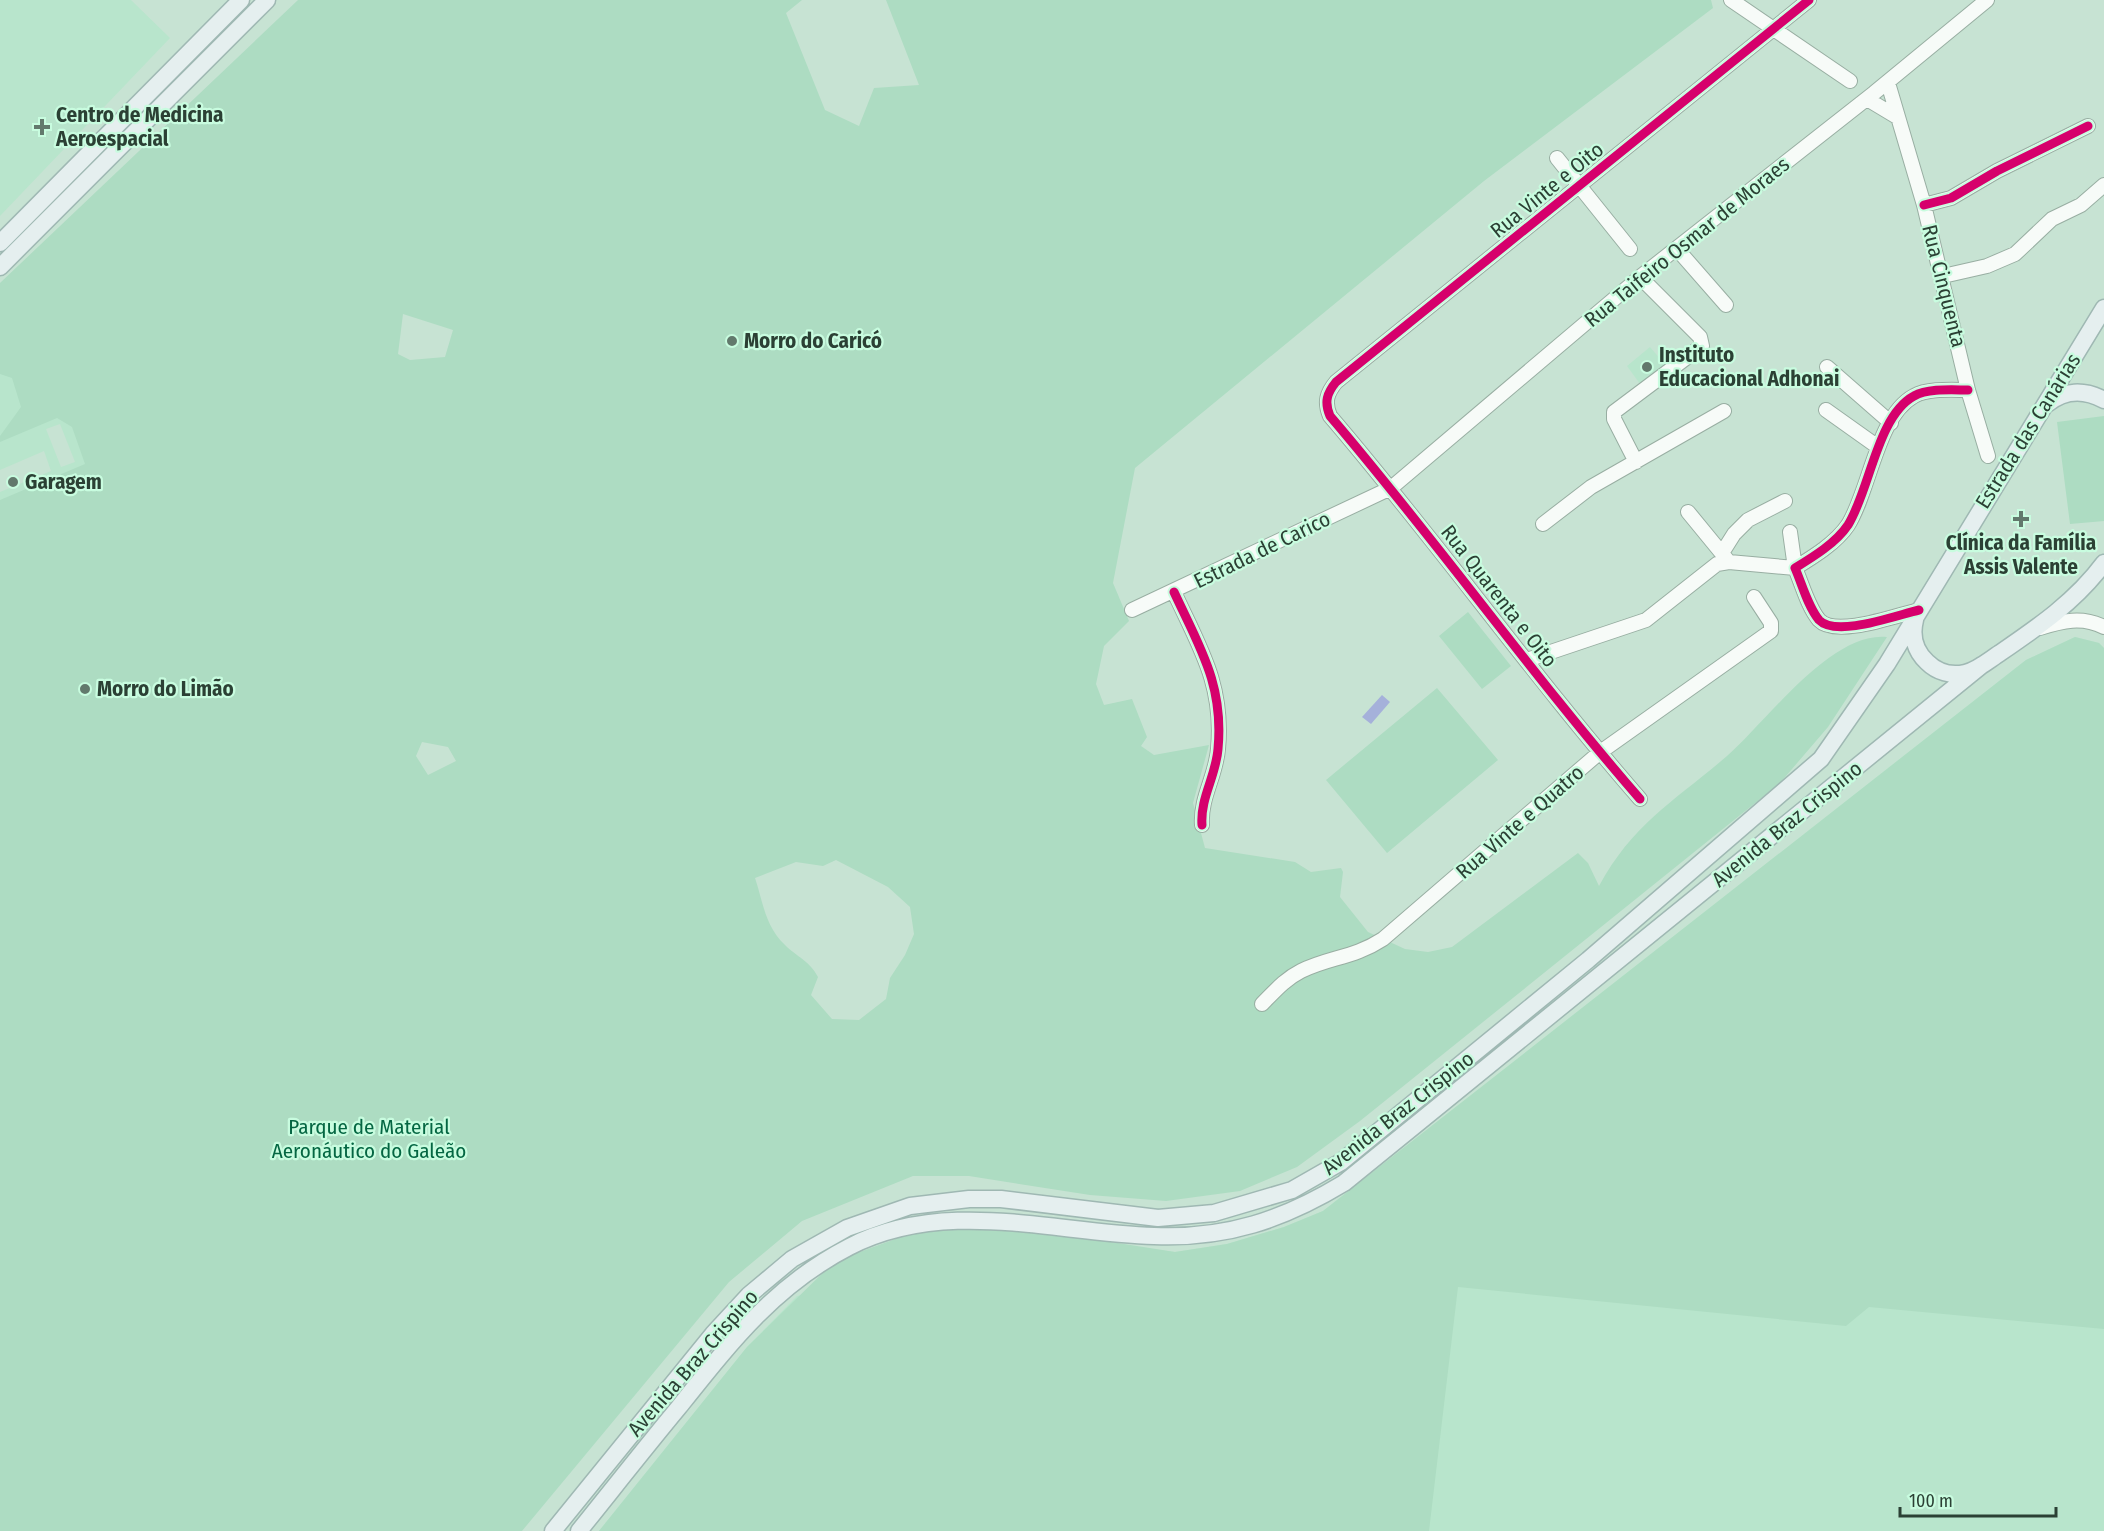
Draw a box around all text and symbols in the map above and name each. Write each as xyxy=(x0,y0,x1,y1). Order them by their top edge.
place label: Centro de Medicina Aeroespacial xyxy=(55,102,223,152)
marker: Centro de Medicina Aeroespacial xyxy=(33,118,51,136)
street label: Rua Vinte e Oito xyxy=(1485,136,1609,244)
street label: Rua Taifeiro Osmar de Moraes xyxy=(1579,151,1795,333)
street label: Rua Cinquenta xyxy=(1916,222,1972,350)
place label: Morro do Caricó xyxy=(744,328,882,354)
marker: Morro do Caricó xyxy=(725,334,739,348)
place label: Instituto Educacional Adhonai xyxy=(1659,342,1839,392)
street label: Estrada das Canárias xyxy=(1970,349,2086,513)
marker: Instituto Educacional Adhonai xyxy=(1640,360,1654,374)
place label: Garagem xyxy=(25,469,102,495)
marker: Garagem xyxy=(6,475,20,489)
street label: Estrada de Carico xyxy=(1190,506,1334,594)
marker: Clínica da Família Assis Valente xyxy=(2012,510,2030,528)
street label: Rua Quarenta e Oito xyxy=(1435,520,1563,672)
place label: Clínica da Família Assis Valente xyxy=(1946,530,2096,580)
place label: Morro do Limão xyxy=(97,676,234,702)
marker: Morro do Limão xyxy=(78,682,92,696)
street label: Avenida Braz Crispino xyxy=(1707,755,1867,893)
street label: Rua Vinte e Quatro xyxy=(1451,759,1589,885)
street label: Avenida Braz Crispino xyxy=(1317,1046,1479,1180)
park label: Parque de Material Aeronáutico do Galeão xyxy=(272,1114,466,1164)
street label: Avenida Braz Crispino xyxy=(622,1284,764,1442)
scale bar xyxy=(1900,1480,2056,1518)
text: 100 m xyxy=(1909,1490,1953,1512)

